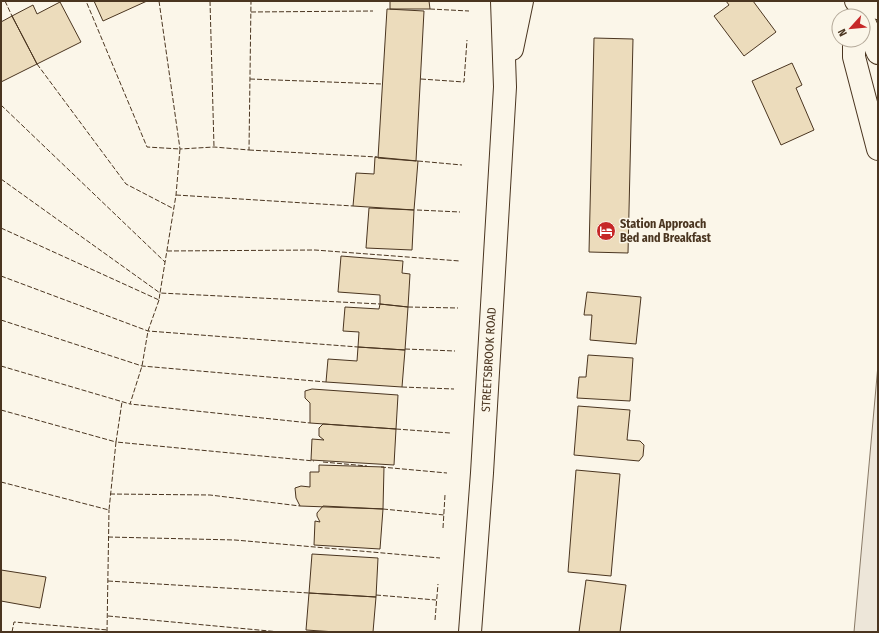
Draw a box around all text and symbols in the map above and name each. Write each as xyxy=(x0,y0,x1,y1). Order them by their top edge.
north arrow xyxy=(831,8,871,48)
text: N xyxy=(835,26,850,38)
place label: Station Approach Bed and Breakfast xyxy=(620,217,712,245)
hotel icon: Station Approach Bed and Breakfast xyxy=(595,220,617,242)
street label: STREETSBROOK ROAD xyxy=(479,307,499,412)

